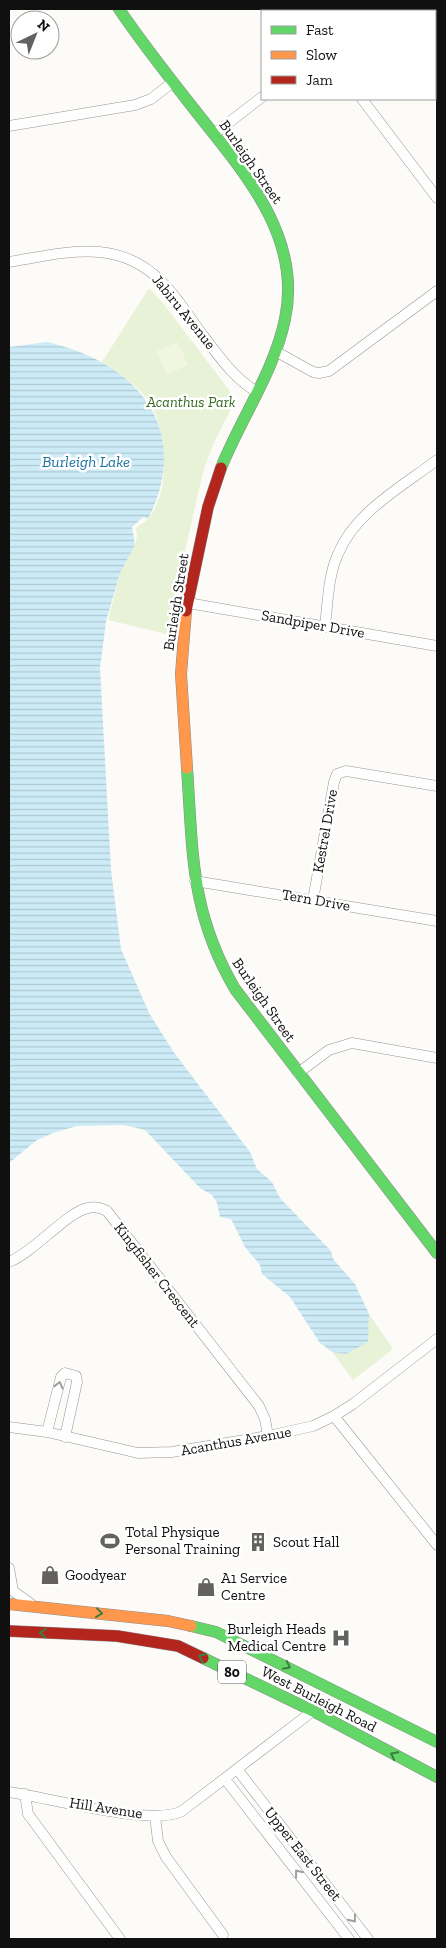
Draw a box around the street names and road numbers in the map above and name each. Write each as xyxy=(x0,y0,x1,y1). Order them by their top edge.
street label: Burleigh Street xyxy=(215,117,287,208)
street label: Jabiru Avenue xyxy=(148,271,220,353)
street label: Burleigh Street xyxy=(159,552,193,652)
street label: Sandpiper Drive xyxy=(260,606,366,642)
street label: Kestrel Drive xyxy=(309,788,341,874)
street label: Tern Drive xyxy=(280,885,352,915)
street label: Burleigh Street xyxy=(228,955,300,1046)
street label: Kingfisher Crescent xyxy=(110,1219,204,1331)
street label: Acanthus Avenue xyxy=(179,1422,293,1460)
road number: 80 xyxy=(218,1660,246,1684)
street label: West Burleigh Road xyxy=(258,1662,380,1736)
street label: Hill Avenue xyxy=(68,1793,144,1823)
street label: Upper East Street xyxy=(261,1803,346,1905)

